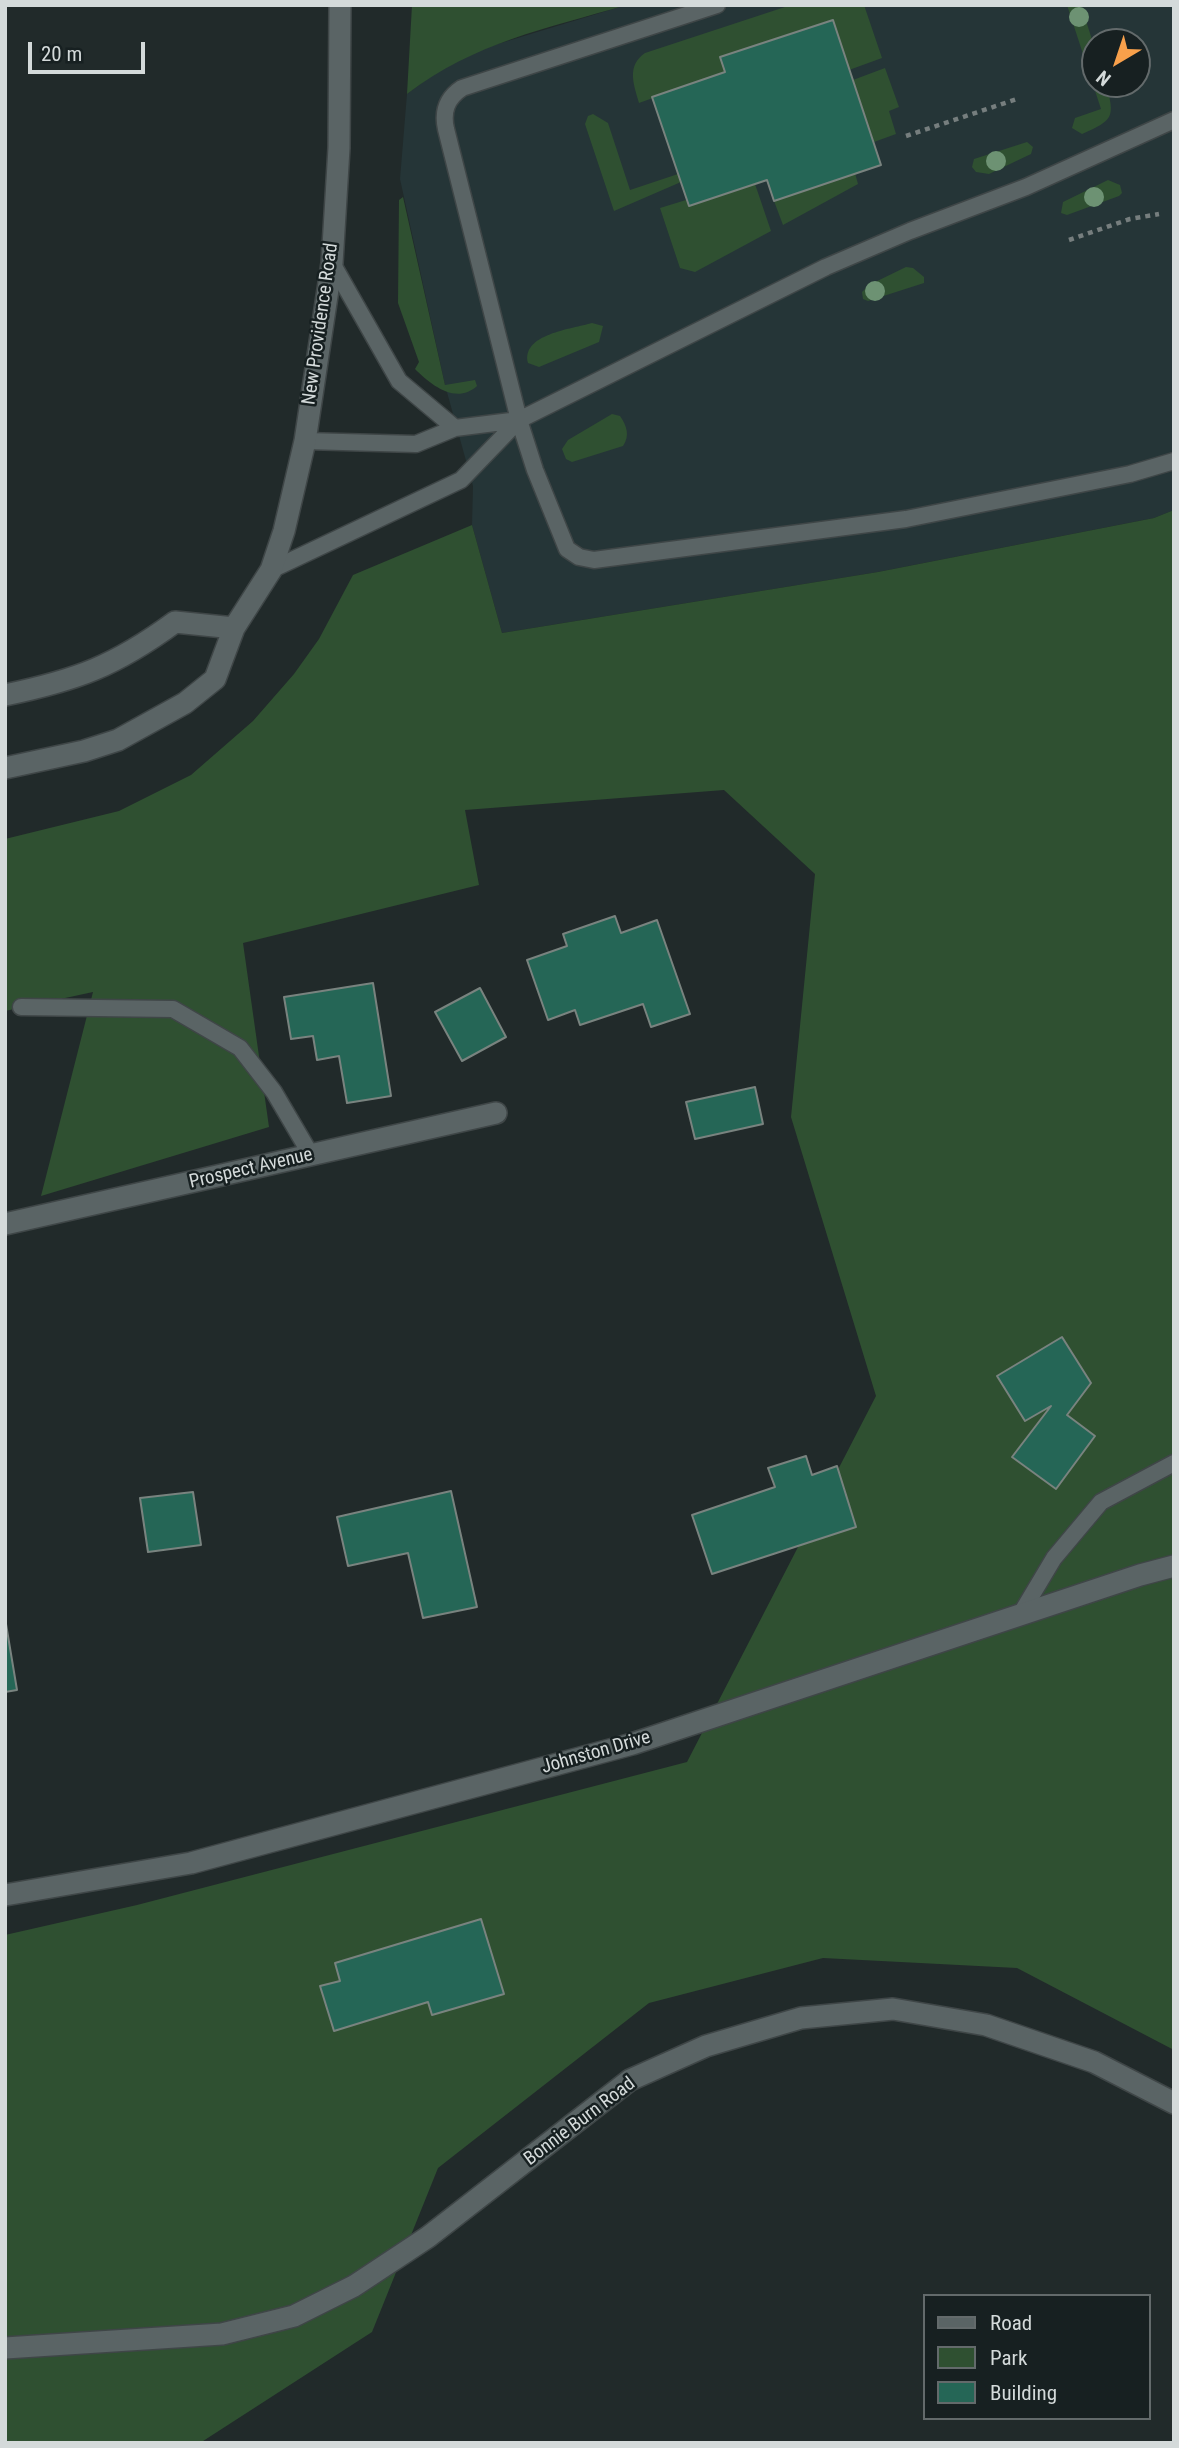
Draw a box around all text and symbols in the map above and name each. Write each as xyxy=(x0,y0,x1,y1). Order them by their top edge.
scale bar xyxy=(32,28,149,72)
north arrow xyxy=(1081,28,1151,98)
text: 20 m xyxy=(41,42,82,66)
text: N xyxy=(1092,66,1115,91)
street label: New Providence Road xyxy=(298,242,344,406)
street label: Prospect Avenue xyxy=(187,1144,315,1194)
street label: Johnston Drive xyxy=(539,1727,653,1779)
street label: Bonnie Burn Road xyxy=(520,2073,640,2171)
legend xyxy=(923,2294,1151,2420)
text: Road xyxy=(990,2311,1032,2335)
text: Park xyxy=(990,2346,1027,2370)
text: Building xyxy=(990,2381,1057,2405)

